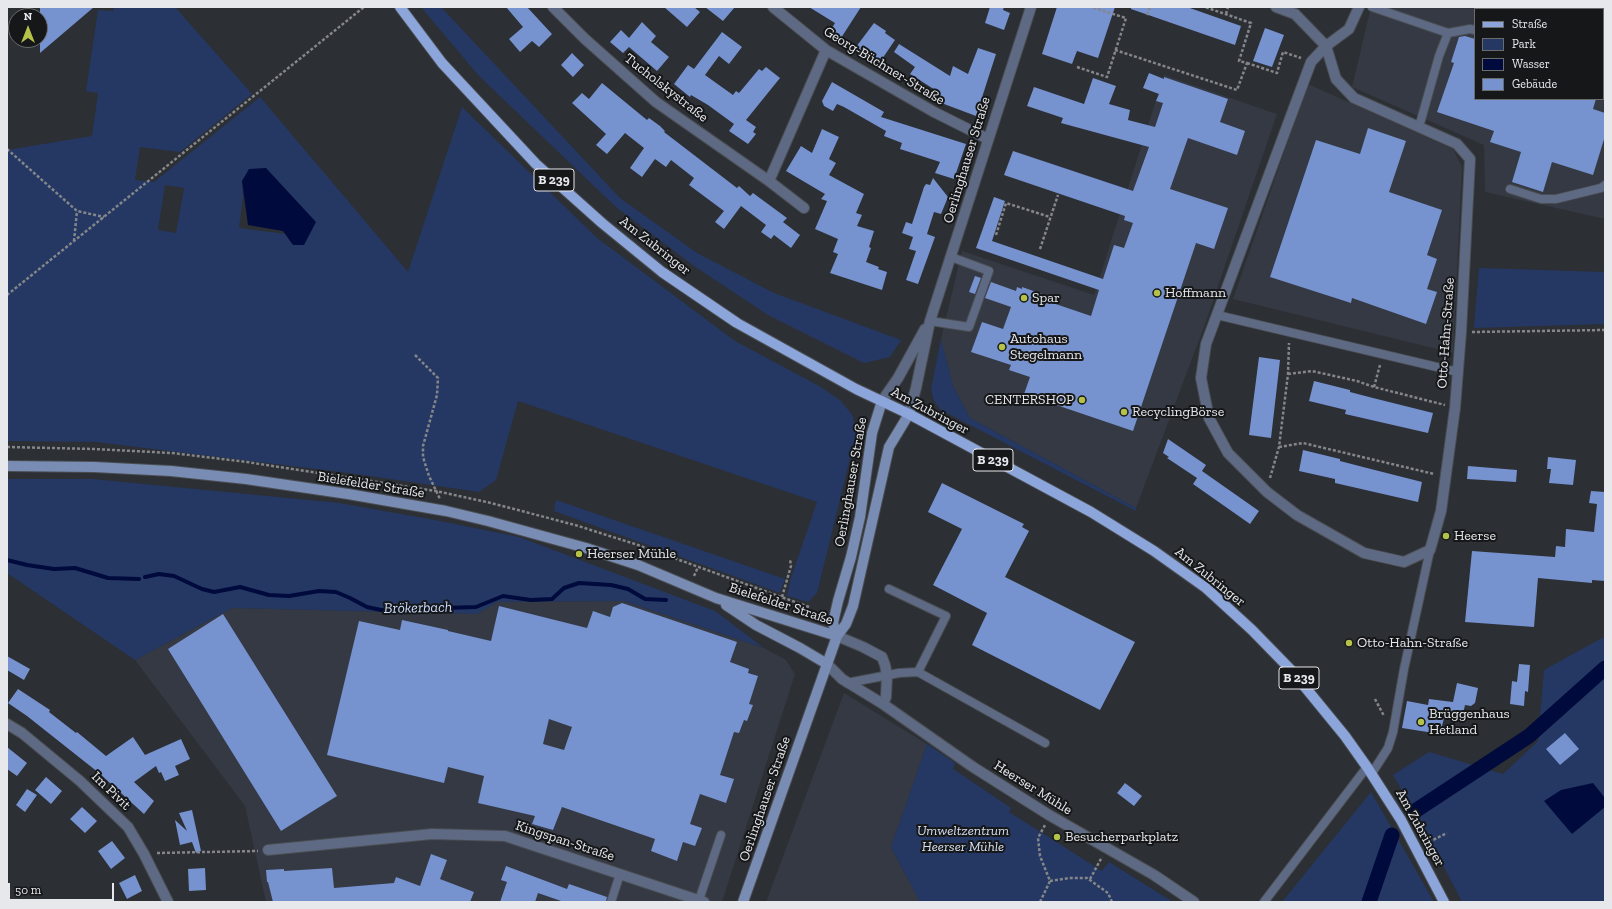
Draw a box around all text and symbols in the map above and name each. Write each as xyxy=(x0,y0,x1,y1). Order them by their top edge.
north arrow xyxy=(8,8,48,48)
legend xyxy=(1474,8,1604,100)
text: N xyxy=(24,10,32,23)
text: Straße xyxy=(1512,17,1547,31)
street label: Georg-Büchner-Straße xyxy=(820,23,948,109)
text: Park xyxy=(1512,37,1536,51)
street label: Tucholskystraße xyxy=(621,50,711,126)
text: Wasser xyxy=(1512,57,1550,71)
text: Gebäude xyxy=(1512,77,1557,91)
street label: Oerlinghauser Straße xyxy=(940,95,994,225)
road number: B 239 xyxy=(534,169,574,191)
street label: Am Zubringer xyxy=(616,213,694,279)
street label: Otto-Hahn-Straße xyxy=(1434,277,1458,389)
place label: Hoffmann xyxy=(1165,285,1226,301)
marker: Hoffmann xyxy=(1152,288,1162,298)
place label: Spar xyxy=(1032,290,1060,306)
marker: Spar xyxy=(1019,293,1029,303)
place label: Autohaus Stegelmann xyxy=(1010,331,1082,364)
marker: Autohaus Stegelmann xyxy=(997,342,1007,352)
street label: Am Zubringer xyxy=(888,384,972,438)
place label: CENTERSHOP xyxy=(985,392,1074,408)
marker: CENTERSHOP xyxy=(1077,395,1087,405)
place label: RecyclingBörse xyxy=(1132,404,1224,420)
marker: RecyclingBörse xyxy=(1119,407,1129,417)
street label: Oerlinghauser Straße xyxy=(831,416,871,548)
road number: B 239 xyxy=(973,449,1013,471)
street label: Bielefelder Straße xyxy=(316,468,426,502)
place label: Heerse xyxy=(1454,528,1496,544)
marker: Heerse xyxy=(1441,531,1451,541)
street label: Am Zubringer xyxy=(1171,544,1249,610)
place label: Heerser Mühle xyxy=(587,546,676,562)
marker: Heerser Mühle xyxy=(574,549,584,559)
street label: Bielefelder Straße xyxy=(727,579,835,629)
water label: Brökerbach xyxy=(384,598,452,618)
place label: Otto-Hahn-Straße xyxy=(1357,635,1468,651)
marker: Otto-Hahn-Straße xyxy=(1344,638,1354,648)
road number: B 239 xyxy=(1279,667,1319,689)
place label: Brüggenhaus Hetland xyxy=(1429,706,1510,738)
marker: Brüggenhaus Hetland xyxy=(1416,717,1426,727)
street label: Oerlinghauser Straße xyxy=(736,734,794,864)
street label: Heerser Mühle xyxy=(991,757,1075,819)
street label: Im Pivit xyxy=(88,768,134,814)
street label: Am Zubringer xyxy=(1392,787,1448,869)
street label: Kingspan-Straße xyxy=(513,817,617,865)
park label: Umweltzentrum Heerser Mühle xyxy=(917,823,1009,856)
place label: Besucherparkplatz xyxy=(1065,829,1178,845)
marker: Besucherparkplatz xyxy=(1052,832,1062,842)
scale bar xyxy=(10,875,116,901)
text: 50 m xyxy=(15,883,41,897)

